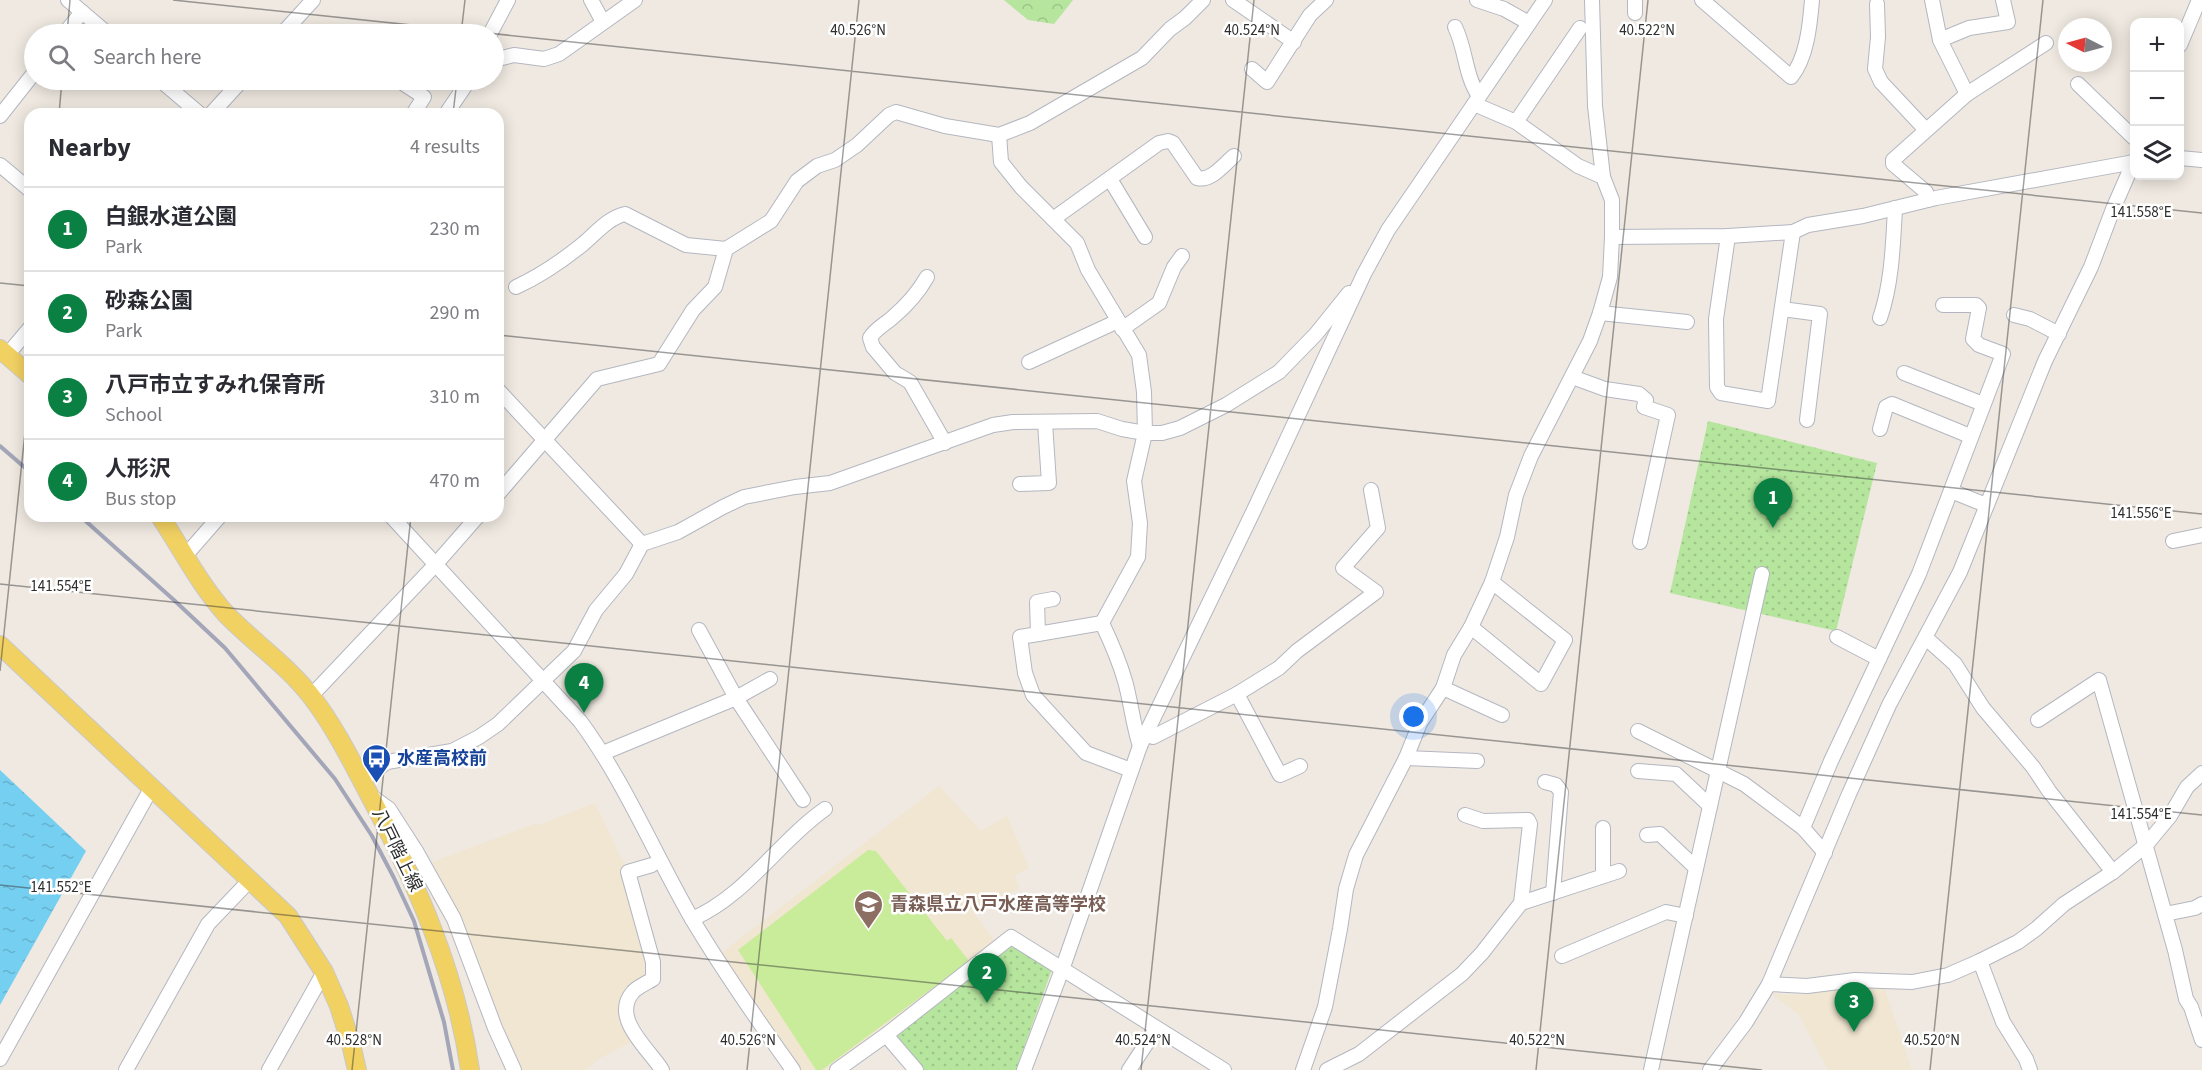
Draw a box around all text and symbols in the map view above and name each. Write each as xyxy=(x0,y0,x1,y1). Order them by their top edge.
north arrow xyxy=(2058,18,2112,72)
map controls xyxy=(2130,18,2184,180)
button: + xyxy=(2130,18,2184,72)
text: 40.526°N xyxy=(830,20,886,41)
text: 40.524°N xyxy=(1224,20,1280,41)
text: 40.522°N xyxy=(1619,20,1675,41)
search box xyxy=(24,24,504,90)
icon: search xyxy=(45,41,78,74)
text: Search here xyxy=(93,41,201,73)
button: − xyxy=(2130,72,2184,126)
button: layers xyxy=(2130,126,2184,180)
text: Nearby xyxy=(48,129,131,166)
text: 4 results xyxy=(410,133,480,161)
text: 白銀水道公園 xyxy=(105,201,237,233)
text: 141.558°E xyxy=(2110,202,2172,223)
text: 1 xyxy=(62,215,73,243)
text: 230 m xyxy=(430,215,480,243)
text: Park xyxy=(105,233,142,261)
text: 砂森公園 xyxy=(105,285,193,317)
text: 2 xyxy=(62,299,73,327)
text: 290 m xyxy=(430,299,480,327)
text: Park xyxy=(105,317,142,345)
text: 八戸市立すみれ保育所 xyxy=(105,369,325,401)
text: 3 xyxy=(62,383,73,411)
text: 310 m xyxy=(430,383,480,411)
text: School xyxy=(105,401,162,429)
text: 人形沢 xyxy=(105,453,171,485)
text: 4 xyxy=(62,467,73,495)
text: 470 m xyxy=(430,467,480,495)
pin: 1 xyxy=(1754,478,1792,528)
text: Bus stop xyxy=(105,485,176,513)
text: 141.556°E xyxy=(2110,503,2172,524)
text: 141.554°E xyxy=(30,576,92,597)
pin: 4 xyxy=(564,664,604,713)
your location xyxy=(1399,702,1428,731)
bus stop icon: 水産高校前 xyxy=(360,742,392,784)
place label: 水産高校前 xyxy=(397,746,487,771)
street label: 八戸階上線 xyxy=(366,804,428,896)
text: 141.554°E xyxy=(2110,804,2172,825)
text: 141.552°E xyxy=(30,877,92,898)
school or university icon: 青森県立八戸水産高等学校 xyxy=(853,888,885,930)
place label: 青森県立八戸水産高等学校 xyxy=(890,892,1106,917)
pin: 2 xyxy=(968,954,1006,1003)
pin: 3 xyxy=(1834,982,1874,1032)
text: 40.528°N xyxy=(326,1030,382,1051)
text: 40.526°N xyxy=(720,1030,776,1051)
text: 40.524°N xyxy=(1115,1030,1171,1051)
text: 40.522°N xyxy=(1509,1030,1565,1051)
text: 40.520°N xyxy=(1904,1030,1960,1051)

